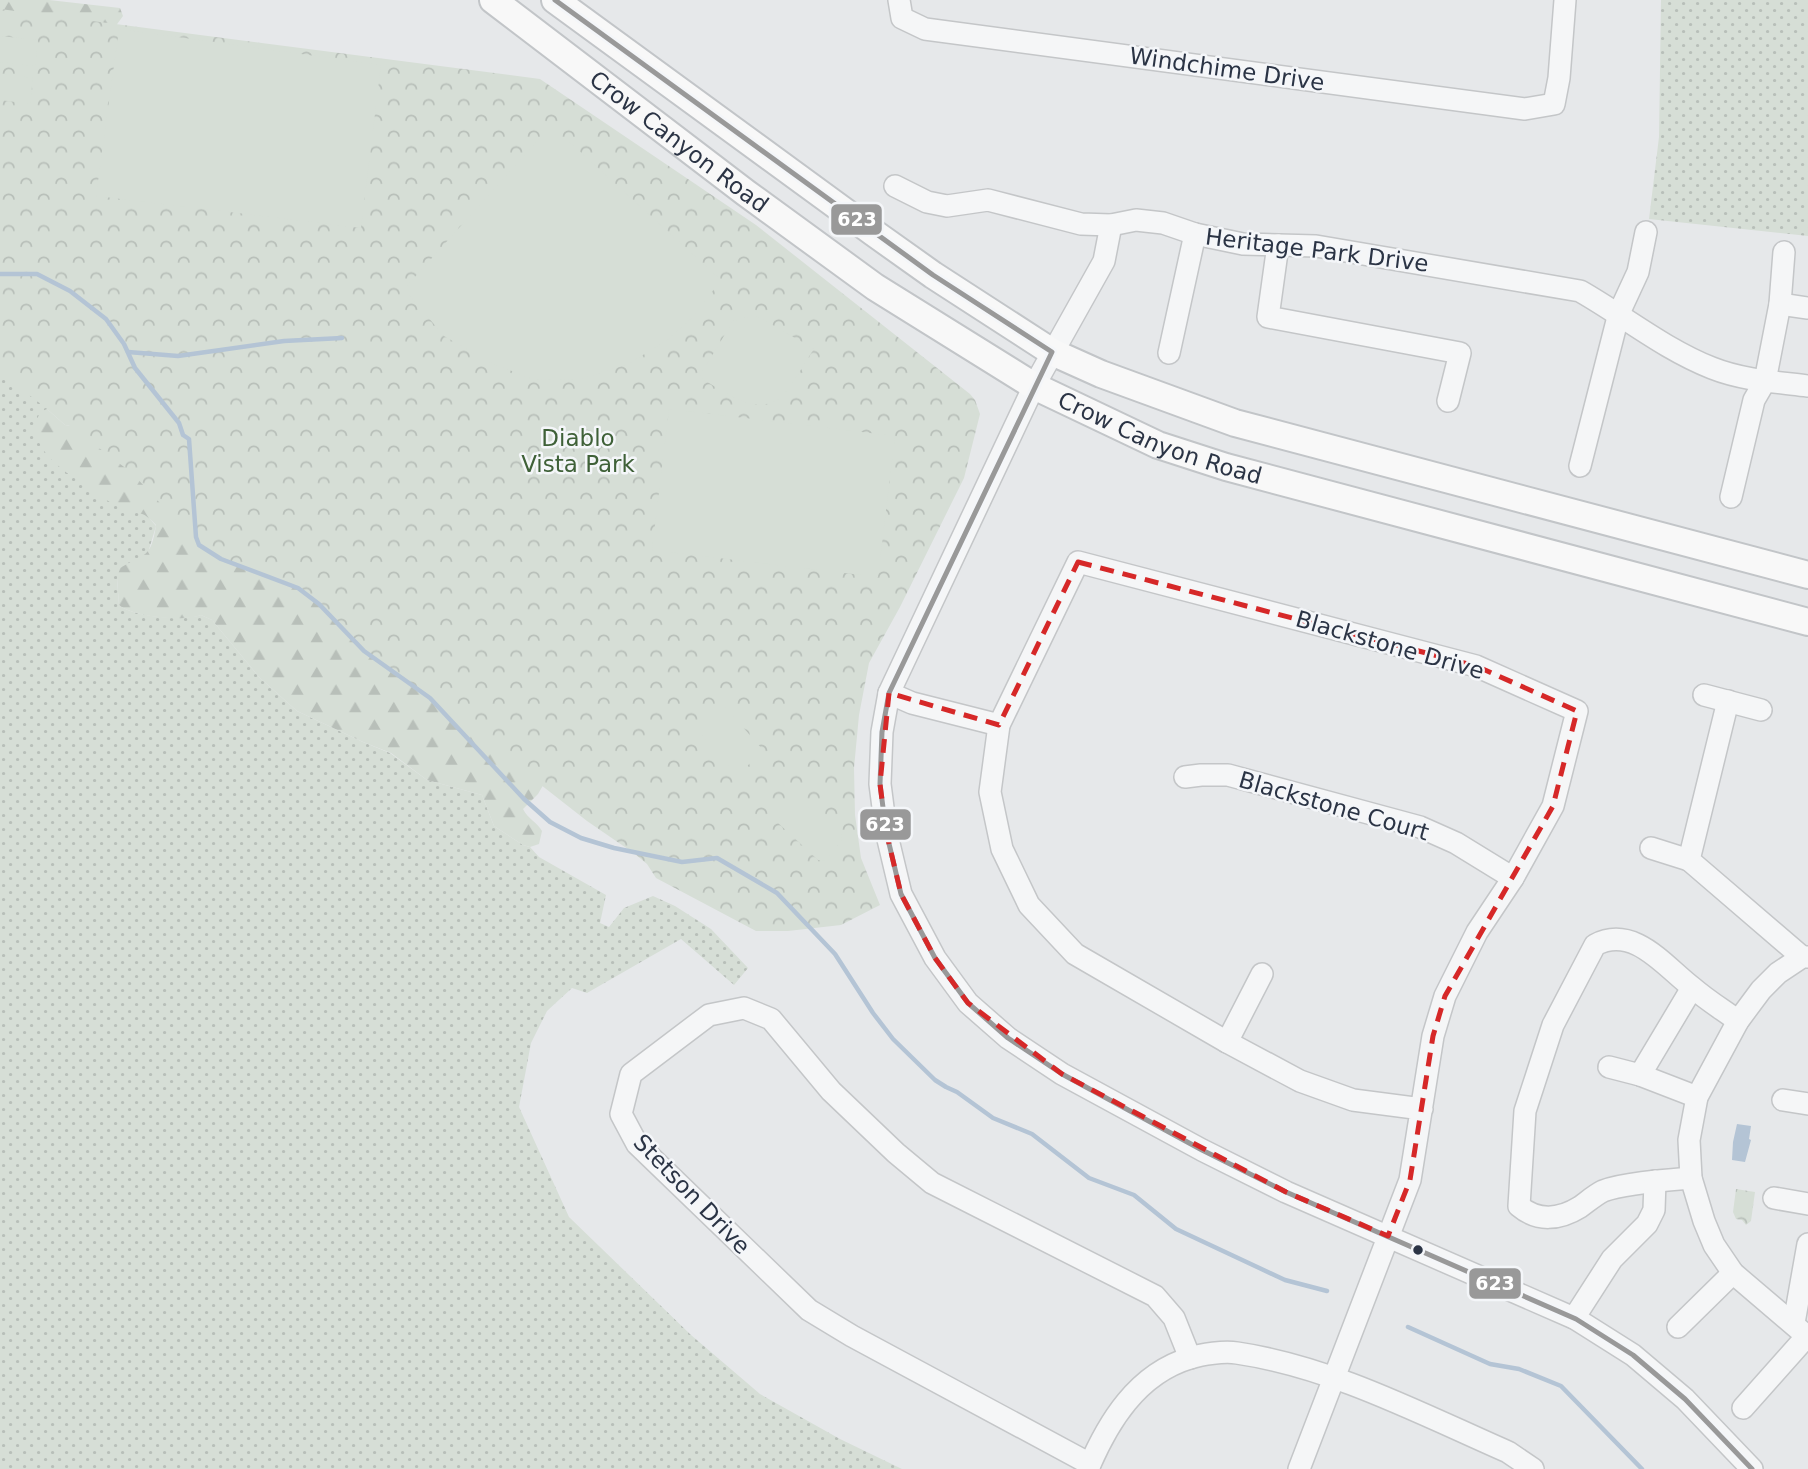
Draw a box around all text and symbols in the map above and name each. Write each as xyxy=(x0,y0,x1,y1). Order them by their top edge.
street label: Windchime Drive xyxy=(1128,42,1326,96)
street label: Crow Canyon Road xyxy=(585,66,773,218)
line badge: 623 xyxy=(830,203,883,236)
text: 623 xyxy=(837,208,877,230)
street label: Heritage Park Drive xyxy=(1204,223,1430,277)
street label: Crow Canyon Road xyxy=(1054,386,1265,489)
park label: Diablo Vista Park xyxy=(521,425,636,477)
street label: Blackstone Drive xyxy=(1293,606,1487,684)
street label: Blackstone Court xyxy=(1236,766,1432,846)
line badge: 623 xyxy=(859,808,912,841)
text: 623 xyxy=(865,813,905,835)
street label: Stetson Drive xyxy=(628,1129,756,1259)
unlabelled marker xyxy=(1411,1243,1425,1257)
line badge: 623 xyxy=(1468,1267,1522,1300)
text: 623 xyxy=(1475,1272,1515,1294)

